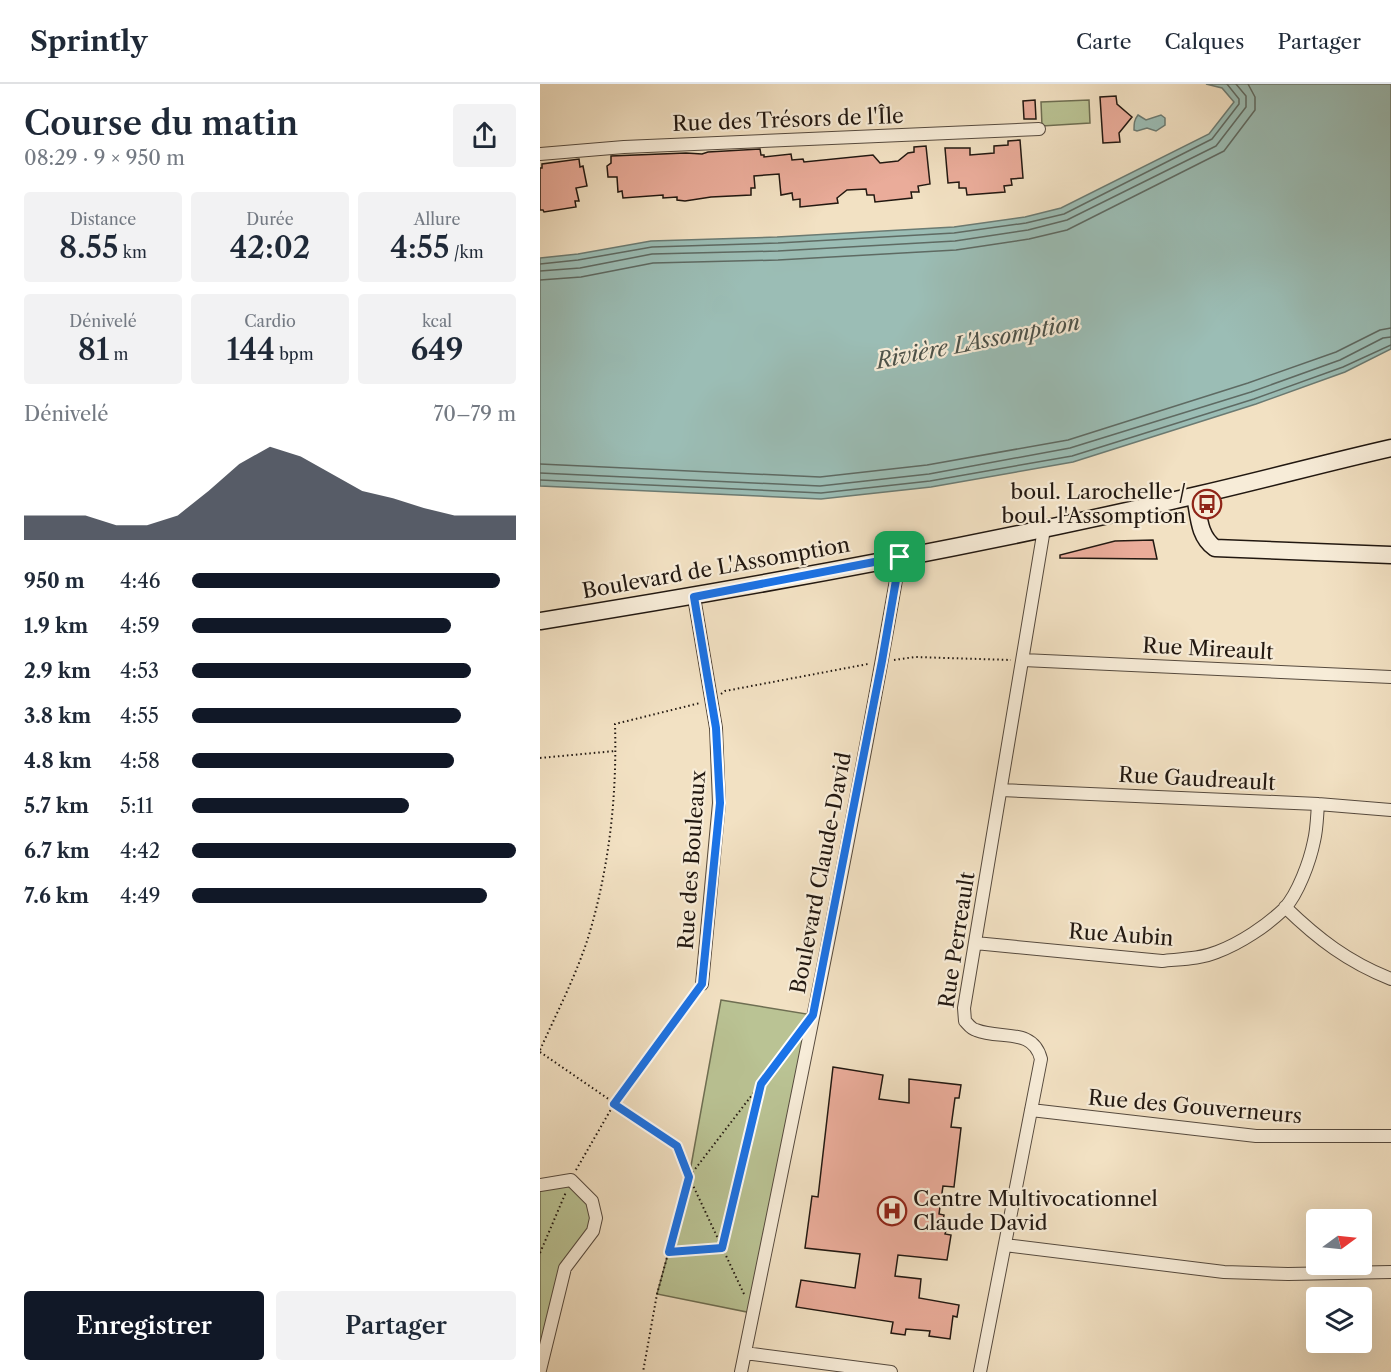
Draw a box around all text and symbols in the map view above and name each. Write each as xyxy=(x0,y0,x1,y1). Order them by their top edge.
text: Sprintly xyxy=(30,24,147,58)
text: Carte xyxy=(1076,29,1131,54)
text: Calques xyxy=(1164,29,1244,54)
text: Partager xyxy=(1277,29,1361,54)
text: Course du matin xyxy=(24,103,298,144)
street label: Rue des Trésors de l'Île xyxy=(672,103,904,136)
button: share xyxy=(453,104,516,167)
text: 08:29 · 9 × 950 m xyxy=(24,146,185,170)
text: Distance xyxy=(70,209,136,229)
text: Durée xyxy=(246,209,294,229)
text: Allure xyxy=(414,209,460,229)
text: 8.55 xyxy=(59,229,118,266)
text: 42:02 xyxy=(230,229,310,266)
text: 4:55 xyxy=(390,229,450,266)
text: km xyxy=(118,242,147,262)
text: /km xyxy=(450,242,484,262)
water label: Rivière L'Assomption xyxy=(872,308,1082,375)
text: Dénivelé xyxy=(69,311,137,331)
text: Cardio xyxy=(244,311,296,331)
text: kcal xyxy=(422,311,452,331)
text: 81 xyxy=(78,331,109,368)
text: 144 xyxy=(226,331,275,368)
text: 649 xyxy=(410,331,464,368)
text: m xyxy=(109,344,128,364)
text: bpm xyxy=(275,344,314,364)
text: Dénivelé xyxy=(24,402,108,426)
text: 70–79 m xyxy=(434,402,516,426)
place label: boul. Larochelle / boul. l'Assomption xyxy=(1002,479,1186,528)
bus stop icon: boul. Larochelle / boul. l'Assomption xyxy=(1191,488,1223,520)
pin xyxy=(874,531,925,582)
street label: Boulevard de L'Assomption xyxy=(580,532,852,603)
icon: arrive xyxy=(883,540,916,573)
text: 950 m xyxy=(24,569,85,593)
text: 4:46 xyxy=(120,569,160,593)
text: 1.9 km xyxy=(24,614,88,638)
text: 4:59 xyxy=(120,614,160,638)
street label: Rue Mireault xyxy=(1142,633,1275,664)
text: 2.9 km xyxy=(24,659,91,683)
text: 4:53 xyxy=(120,659,159,683)
text: 3.8 km xyxy=(24,704,91,728)
text: 4:55 xyxy=(120,704,159,728)
text: 4.8 km xyxy=(24,749,92,773)
text: 4:58 xyxy=(120,749,160,773)
street label: Boulevard Claude-David xyxy=(785,750,856,996)
street label: Rue Gaudreault xyxy=(1118,762,1277,795)
street label: Rue des Bouleaux xyxy=(673,769,710,950)
text: 5.7 km xyxy=(24,794,89,818)
text: 5:11 xyxy=(120,794,153,818)
text: 6.7 km xyxy=(24,839,90,863)
text: 4:42 xyxy=(120,839,160,863)
street label: Rue Perreault xyxy=(933,869,980,1010)
text: 7.6 km xyxy=(24,884,89,908)
text: 4:49 xyxy=(120,884,160,908)
street label: Rue Aubin xyxy=(1068,918,1174,951)
street label: Rue des Gouverneurs xyxy=(1087,1085,1303,1128)
place label: Centre Multivocationnel Claude David xyxy=(913,1186,1158,1235)
hospital icon: Centre Multivocationnel Claude David xyxy=(876,1195,908,1227)
north arrow xyxy=(1306,1209,1372,1275)
map controls xyxy=(1306,1209,1372,1353)
button: layers xyxy=(1306,1287,1372,1353)
button: Enregistrer xyxy=(24,1291,264,1360)
button: Partager xyxy=(276,1291,516,1360)

